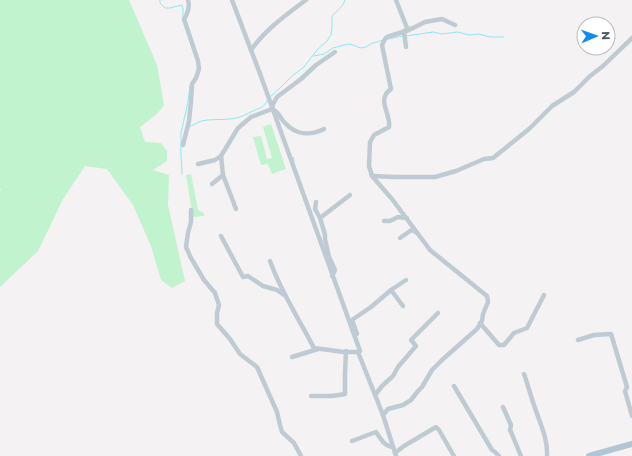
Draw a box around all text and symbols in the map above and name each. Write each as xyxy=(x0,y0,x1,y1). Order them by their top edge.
north arrow xyxy=(576,16,616,56)
text: N xyxy=(599,31,613,40)

